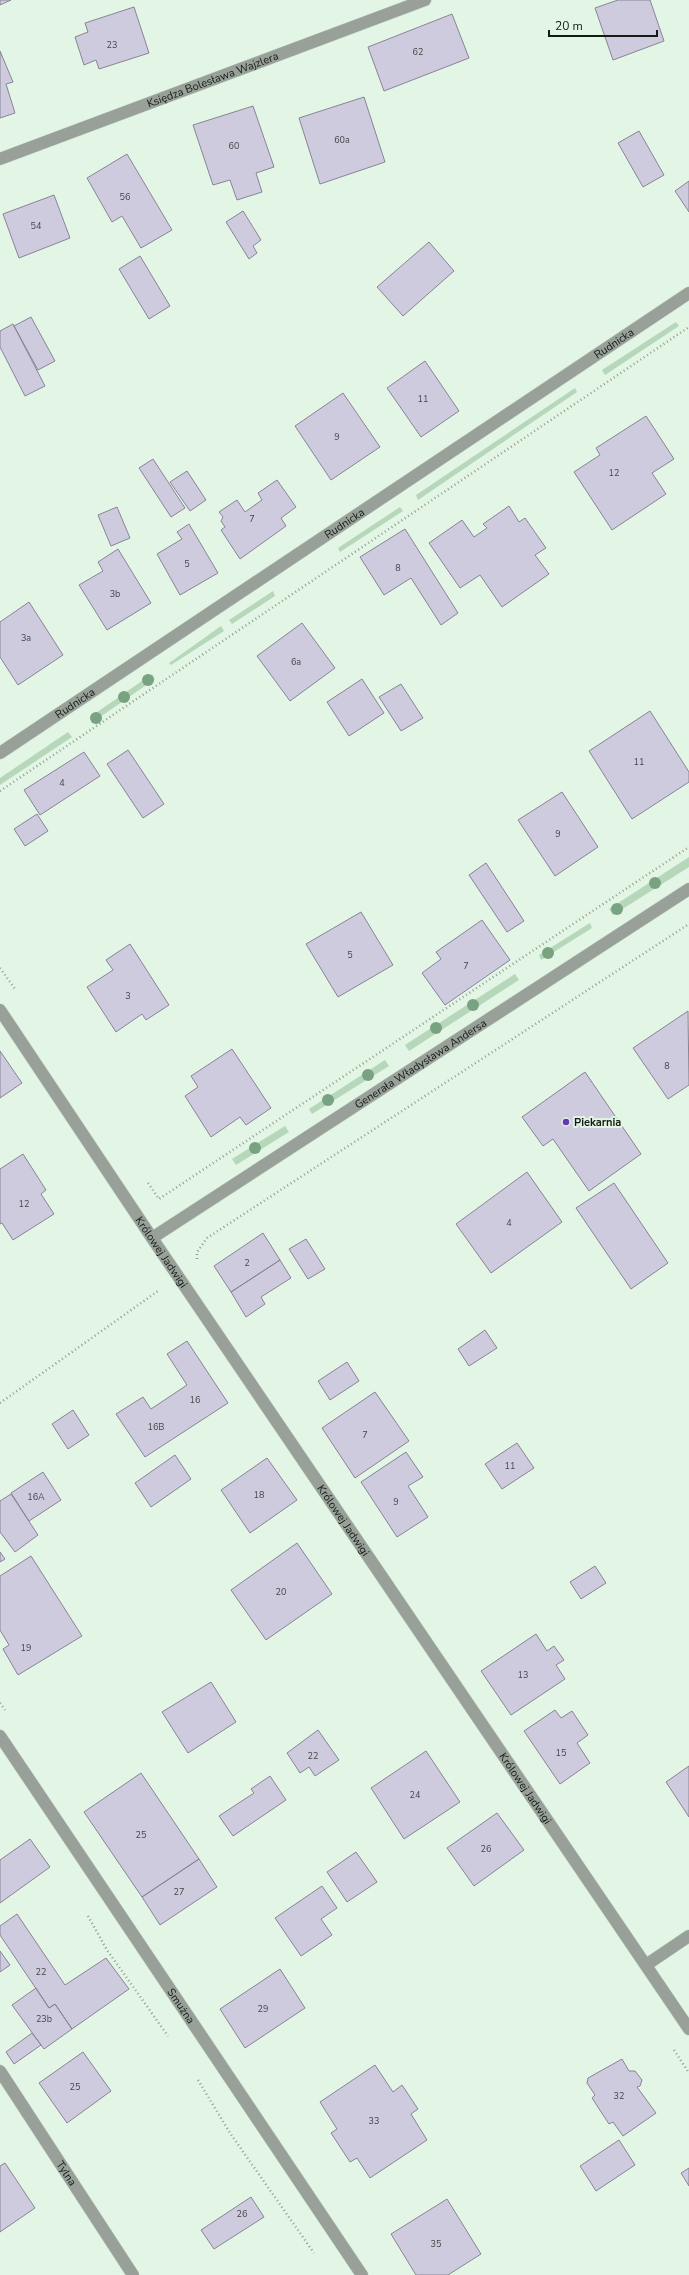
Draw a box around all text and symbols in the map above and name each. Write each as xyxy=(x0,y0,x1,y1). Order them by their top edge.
scale bar xyxy=(549,12,657,38)
text: 20 m xyxy=(555,18,583,34)
house number: 23 xyxy=(107,39,117,51)
house number: 62 xyxy=(413,46,423,58)
street label: Księdza Bolesława Wajzlera xyxy=(145,48,281,111)
house number: 60a xyxy=(334,134,350,146)
house number: 60 xyxy=(229,140,239,152)
house number: 56 xyxy=(120,191,130,203)
house number: 54 xyxy=(31,220,42,232)
street label: Rudnicka xyxy=(591,325,637,362)
house number: 11 xyxy=(418,393,428,405)
house number: 9 xyxy=(334,431,340,443)
house number: 12 xyxy=(609,467,619,479)
street label: Rudnicka xyxy=(322,505,368,542)
house number: 7 xyxy=(249,513,255,525)
house number: 5 xyxy=(184,558,190,570)
house number: 8 xyxy=(395,562,401,574)
house number: 3b xyxy=(110,588,120,600)
house number: 3a xyxy=(21,632,31,644)
house number: 6a xyxy=(291,656,301,668)
street label: Rudnicka xyxy=(52,685,98,722)
house number: 11 xyxy=(634,756,644,768)
house number: 4 xyxy=(59,777,65,789)
house number: 9 xyxy=(555,828,561,840)
house number: 5 xyxy=(347,949,353,961)
house number: 7 xyxy=(463,960,469,972)
house number: 3 xyxy=(125,990,131,1002)
street label: Generała Władysława Andersa xyxy=(352,1016,490,1112)
house number: 8 xyxy=(664,1060,670,1072)
place label: Piekarnia xyxy=(574,1115,621,1130)
marker: Piekarnia xyxy=(561,1117,571,1127)
house number: 12 xyxy=(19,1198,29,1210)
street label: Królowej Jadwigi xyxy=(132,1214,191,1291)
house number: 4 xyxy=(506,1217,512,1229)
house number: 2 xyxy=(244,1257,250,1269)
house number: 16 xyxy=(190,1394,200,1406)
house number: 16B xyxy=(148,1421,164,1433)
house number: 7 xyxy=(362,1429,368,1441)
house number: 11 xyxy=(505,1460,515,1472)
street label: Królowej Jadwigi xyxy=(314,1482,373,1559)
house number: 18 xyxy=(254,1489,264,1501)
house number: 16A xyxy=(27,1491,45,1503)
house number: 9 xyxy=(393,1496,399,1508)
house number: 20 xyxy=(276,1586,286,1598)
house number: 19 xyxy=(21,1642,31,1654)
house number: 13 xyxy=(518,1669,528,1681)
house number: 15 xyxy=(556,1747,566,1759)
house number: 22 xyxy=(308,1750,318,1762)
street label: Królowej Jadwigi xyxy=(495,1750,555,1827)
house number: 24 xyxy=(410,1789,421,1801)
house number: 25 xyxy=(136,1829,146,1841)
house number: 26 xyxy=(481,1843,491,1855)
house number: 27 xyxy=(174,1886,184,1898)
house number: 22 xyxy=(36,1966,46,1978)
street label: Smużna xyxy=(164,1985,198,2027)
house number: 29 xyxy=(258,2003,268,2015)
house number: 23b xyxy=(36,2013,52,2025)
house number: 25 xyxy=(70,2081,80,2093)
house number: 32 xyxy=(614,2090,624,2102)
house number: 33 xyxy=(369,2115,379,2127)
street label: Tylna xyxy=(53,2158,80,2189)
house number: 26 xyxy=(237,2208,247,2220)
house number: 35 xyxy=(431,2238,441,2250)

